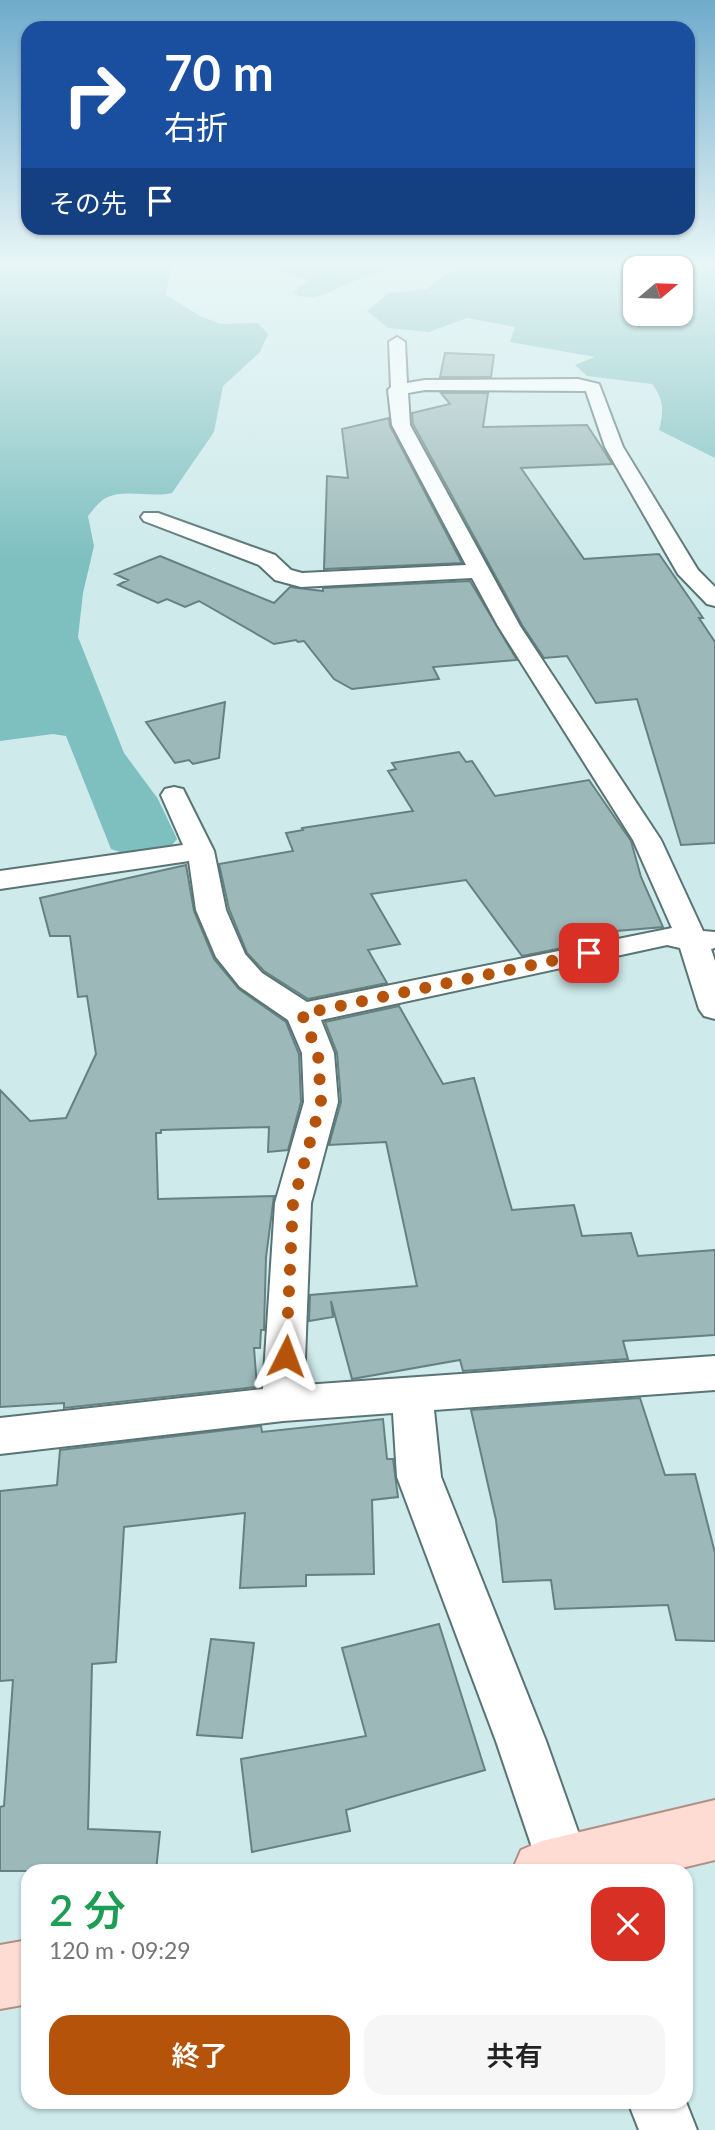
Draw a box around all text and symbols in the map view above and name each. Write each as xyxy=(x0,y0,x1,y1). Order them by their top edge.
text: 70 m xyxy=(164,43,274,101)
icon: right xyxy=(49,49,140,140)
text: 右折 xyxy=(164,107,228,146)
icon: arrive xyxy=(141,182,179,220)
text: その先 xyxy=(49,187,127,219)
north arrow xyxy=(623,256,693,326)
map controls xyxy=(623,256,693,326)
pin xyxy=(559,923,619,983)
icon: arrive xyxy=(570,934,608,972)
position arrow xyxy=(249,1319,323,1393)
text: 2 分 xyxy=(49,1885,126,1935)
button: close xyxy=(591,1887,665,1961)
text: 120 m · 09:29 xyxy=(49,1936,191,1964)
button: 終了 xyxy=(49,2015,350,2095)
button: 共有 xyxy=(364,2015,665,2095)

